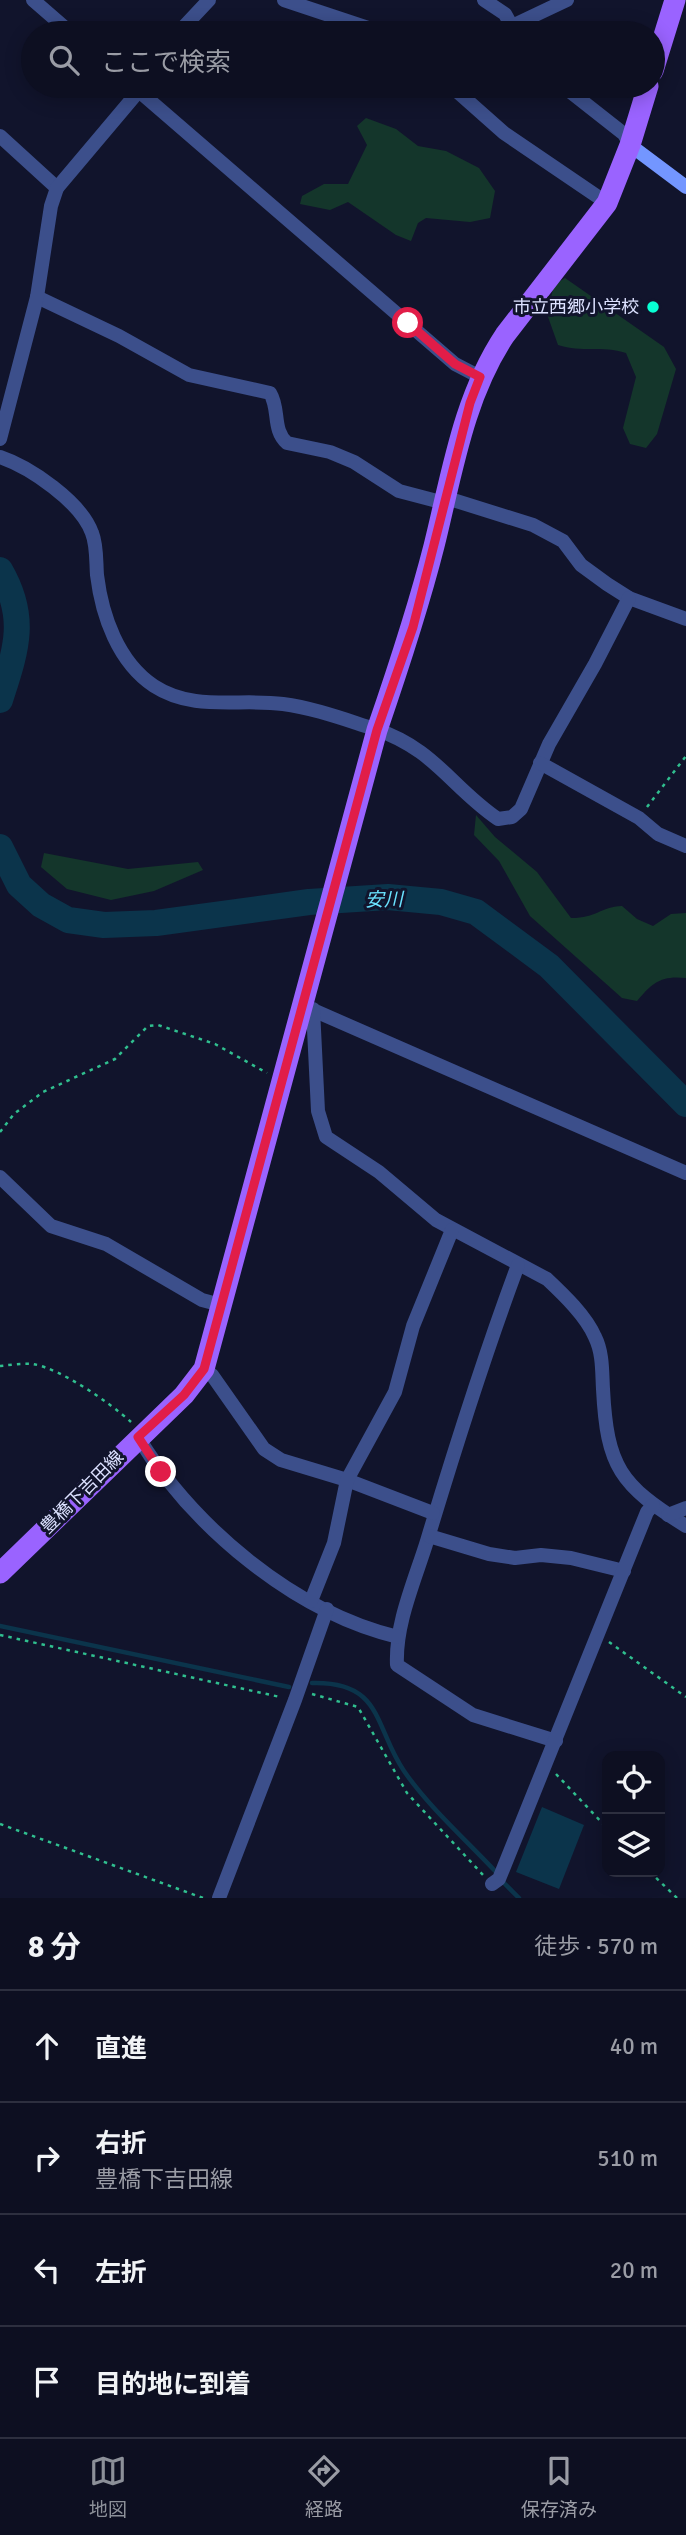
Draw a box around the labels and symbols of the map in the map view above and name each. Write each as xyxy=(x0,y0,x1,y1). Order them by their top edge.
place label: 市立西郷小学校 xyxy=(513,296,639,318)
marker: 市立西郷小学校 xyxy=(645,299,661,315)
route start xyxy=(392,307,423,338)
water label: 安川 xyxy=(365,888,405,912)
street label: 豊橋下吉田線 xyxy=(36,1446,128,1538)
route end xyxy=(145,1456,176,1487)

